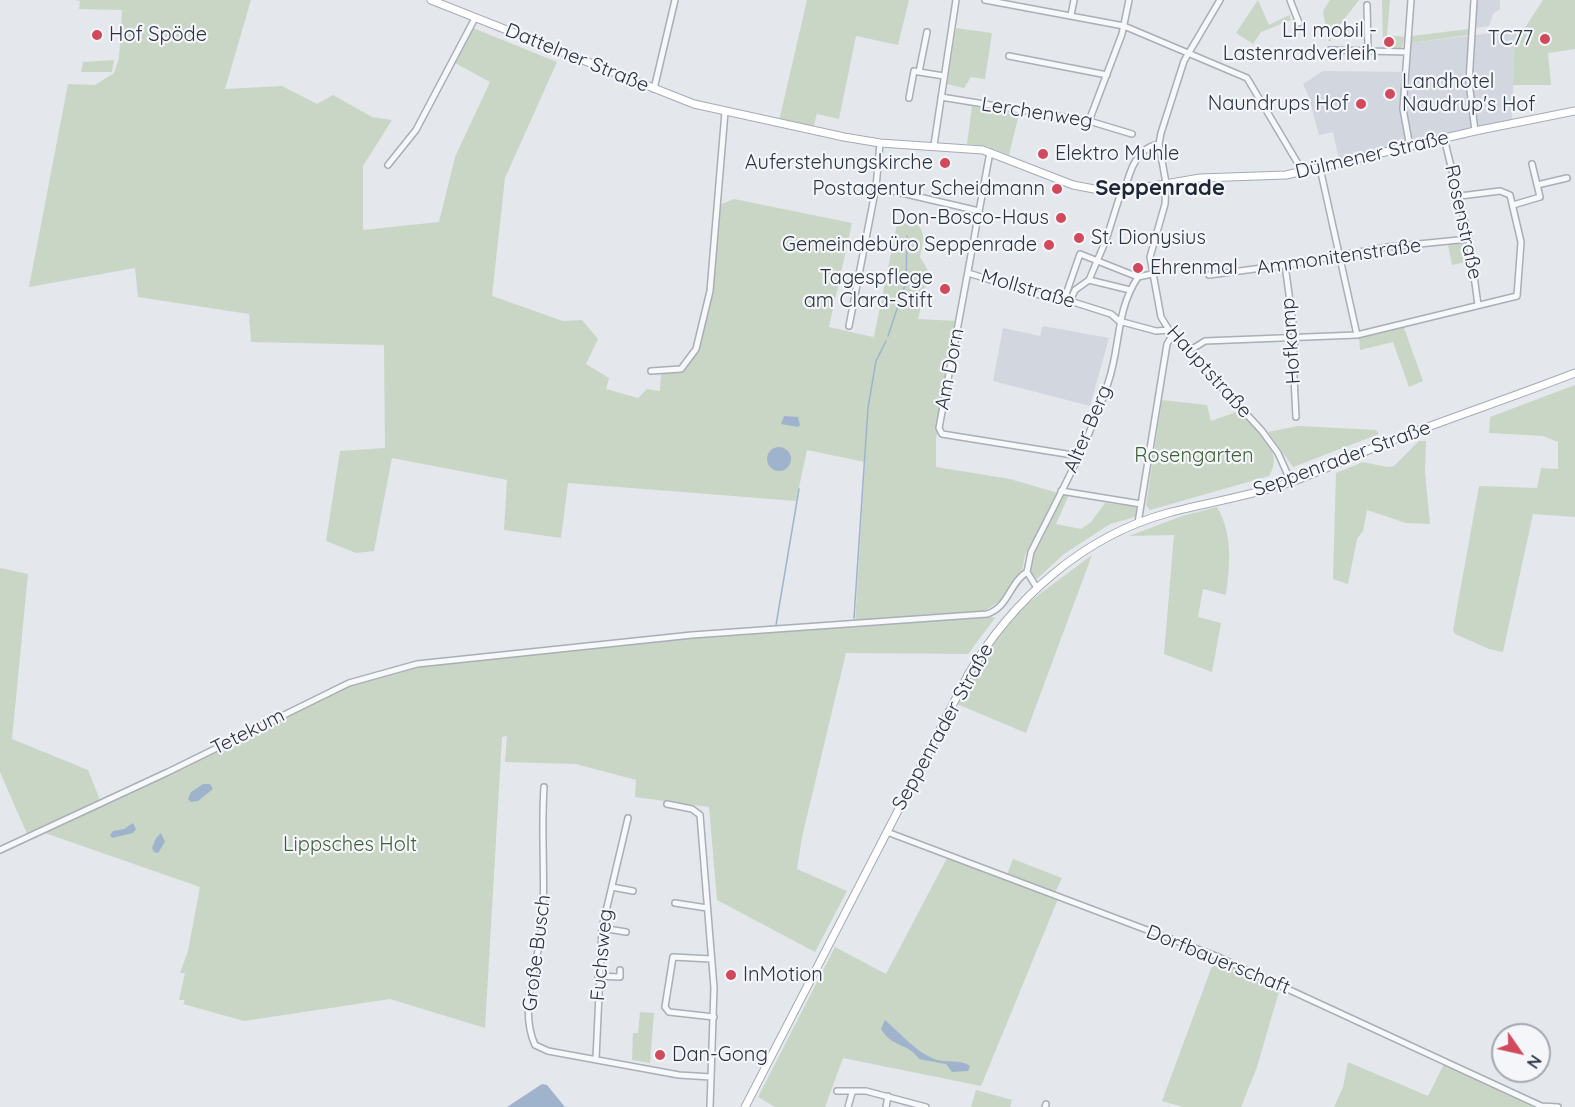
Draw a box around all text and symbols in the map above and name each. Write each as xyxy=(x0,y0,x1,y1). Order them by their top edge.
street label: Dattelner Straße xyxy=(502,18,652,98)
place label: LH mobil - Lastenradverleih xyxy=(1223,19,1377,66)
place label: Hof Spöde xyxy=(109,23,207,47)
place label: TC77 xyxy=(1488,27,1533,51)
marker: Hof Spöde xyxy=(90,28,104,42)
marker: TC77 xyxy=(1538,32,1552,46)
marker: LH mobil - Lastenradverleih xyxy=(1382,35,1396,49)
place label: Landhotel Naudrup's Hof xyxy=(1402,70,1536,117)
marker: Landhotel Naudrup's Hof xyxy=(1383,87,1397,101)
street label: Lerchenweg xyxy=(980,92,1094,134)
place label: Naundrups Hof xyxy=(1208,92,1349,116)
marker: Naundrups Hof xyxy=(1354,97,1368,111)
street label: Dülmener Straße xyxy=(1293,126,1451,184)
place label: Elektro Muhle xyxy=(1055,142,1179,166)
marker: Elektro Muhle xyxy=(1036,147,1050,161)
place label: Auferstehungskirche xyxy=(745,151,933,175)
marker: Auferstehungskirche xyxy=(938,156,952,170)
street label: Rosenstraße xyxy=(1439,162,1487,282)
district label: Seppenrade xyxy=(1095,175,1225,201)
place label: Postagentur Scheidmann xyxy=(813,177,1045,201)
marker: Postagentur Scheidmann xyxy=(1050,182,1064,196)
place label: Don-Bosco-Haus xyxy=(891,206,1049,230)
marker: Don-Bosco-Haus xyxy=(1054,211,1068,225)
place label: St. Dionysius xyxy=(1091,226,1206,250)
marker: St. Dionysius xyxy=(1072,231,1086,245)
place label: Gemeindebüro Seppenrade xyxy=(782,233,1037,257)
street label: Ammonitenstraße xyxy=(1255,234,1423,280)
marker: Gemeindebüro Seppenrade xyxy=(1042,238,1056,252)
place label: Ehrenmal xyxy=(1150,256,1238,280)
marker: Ehrenmal xyxy=(1131,261,1145,275)
street label: Mollstraße xyxy=(978,264,1078,314)
place label: Tagespflege am Clara-Stift xyxy=(804,266,933,313)
marker: Tagespflege am Clara-Stift xyxy=(938,282,952,296)
street label: Hofkamp xyxy=(1276,297,1306,385)
street label: Hauptstraße xyxy=(1161,321,1257,423)
street label: Am Dorn xyxy=(930,326,970,412)
street label: Alter Berg xyxy=(1059,382,1117,476)
street label: Seppenrader Straße xyxy=(1250,416,1434,502)
park label: Rosengarten xyxy=(1134,444,1254,468)
street label: Seppenrader Straße xyxy=(887,639,999,815)
street label: Tetekum xyxy=(207,703,289,761)
park label: Lippsches Holt xyxy=(283,833,417,857)
street label: Große Busch xyxy=(518,893,556,1013)
street label: Fuchsweg xyxy=(586,908,618,1002)
street label: Dorfbauerschaft xyxy=(1142,920,1294,1000)
place label: InMotion xyxy=(743,963,823,987)
marker: InMotion xyxy=(724,968,738,982)
north arrow xyxy=(1491,1023,1551,1083)
place label: Dan-Gong xyxy=(672,1043,768,1067)
marker: Dan-Gong xyxy=(653,1048,667,1062)
text: N xyxy=(1523,1051,1546,1072)

